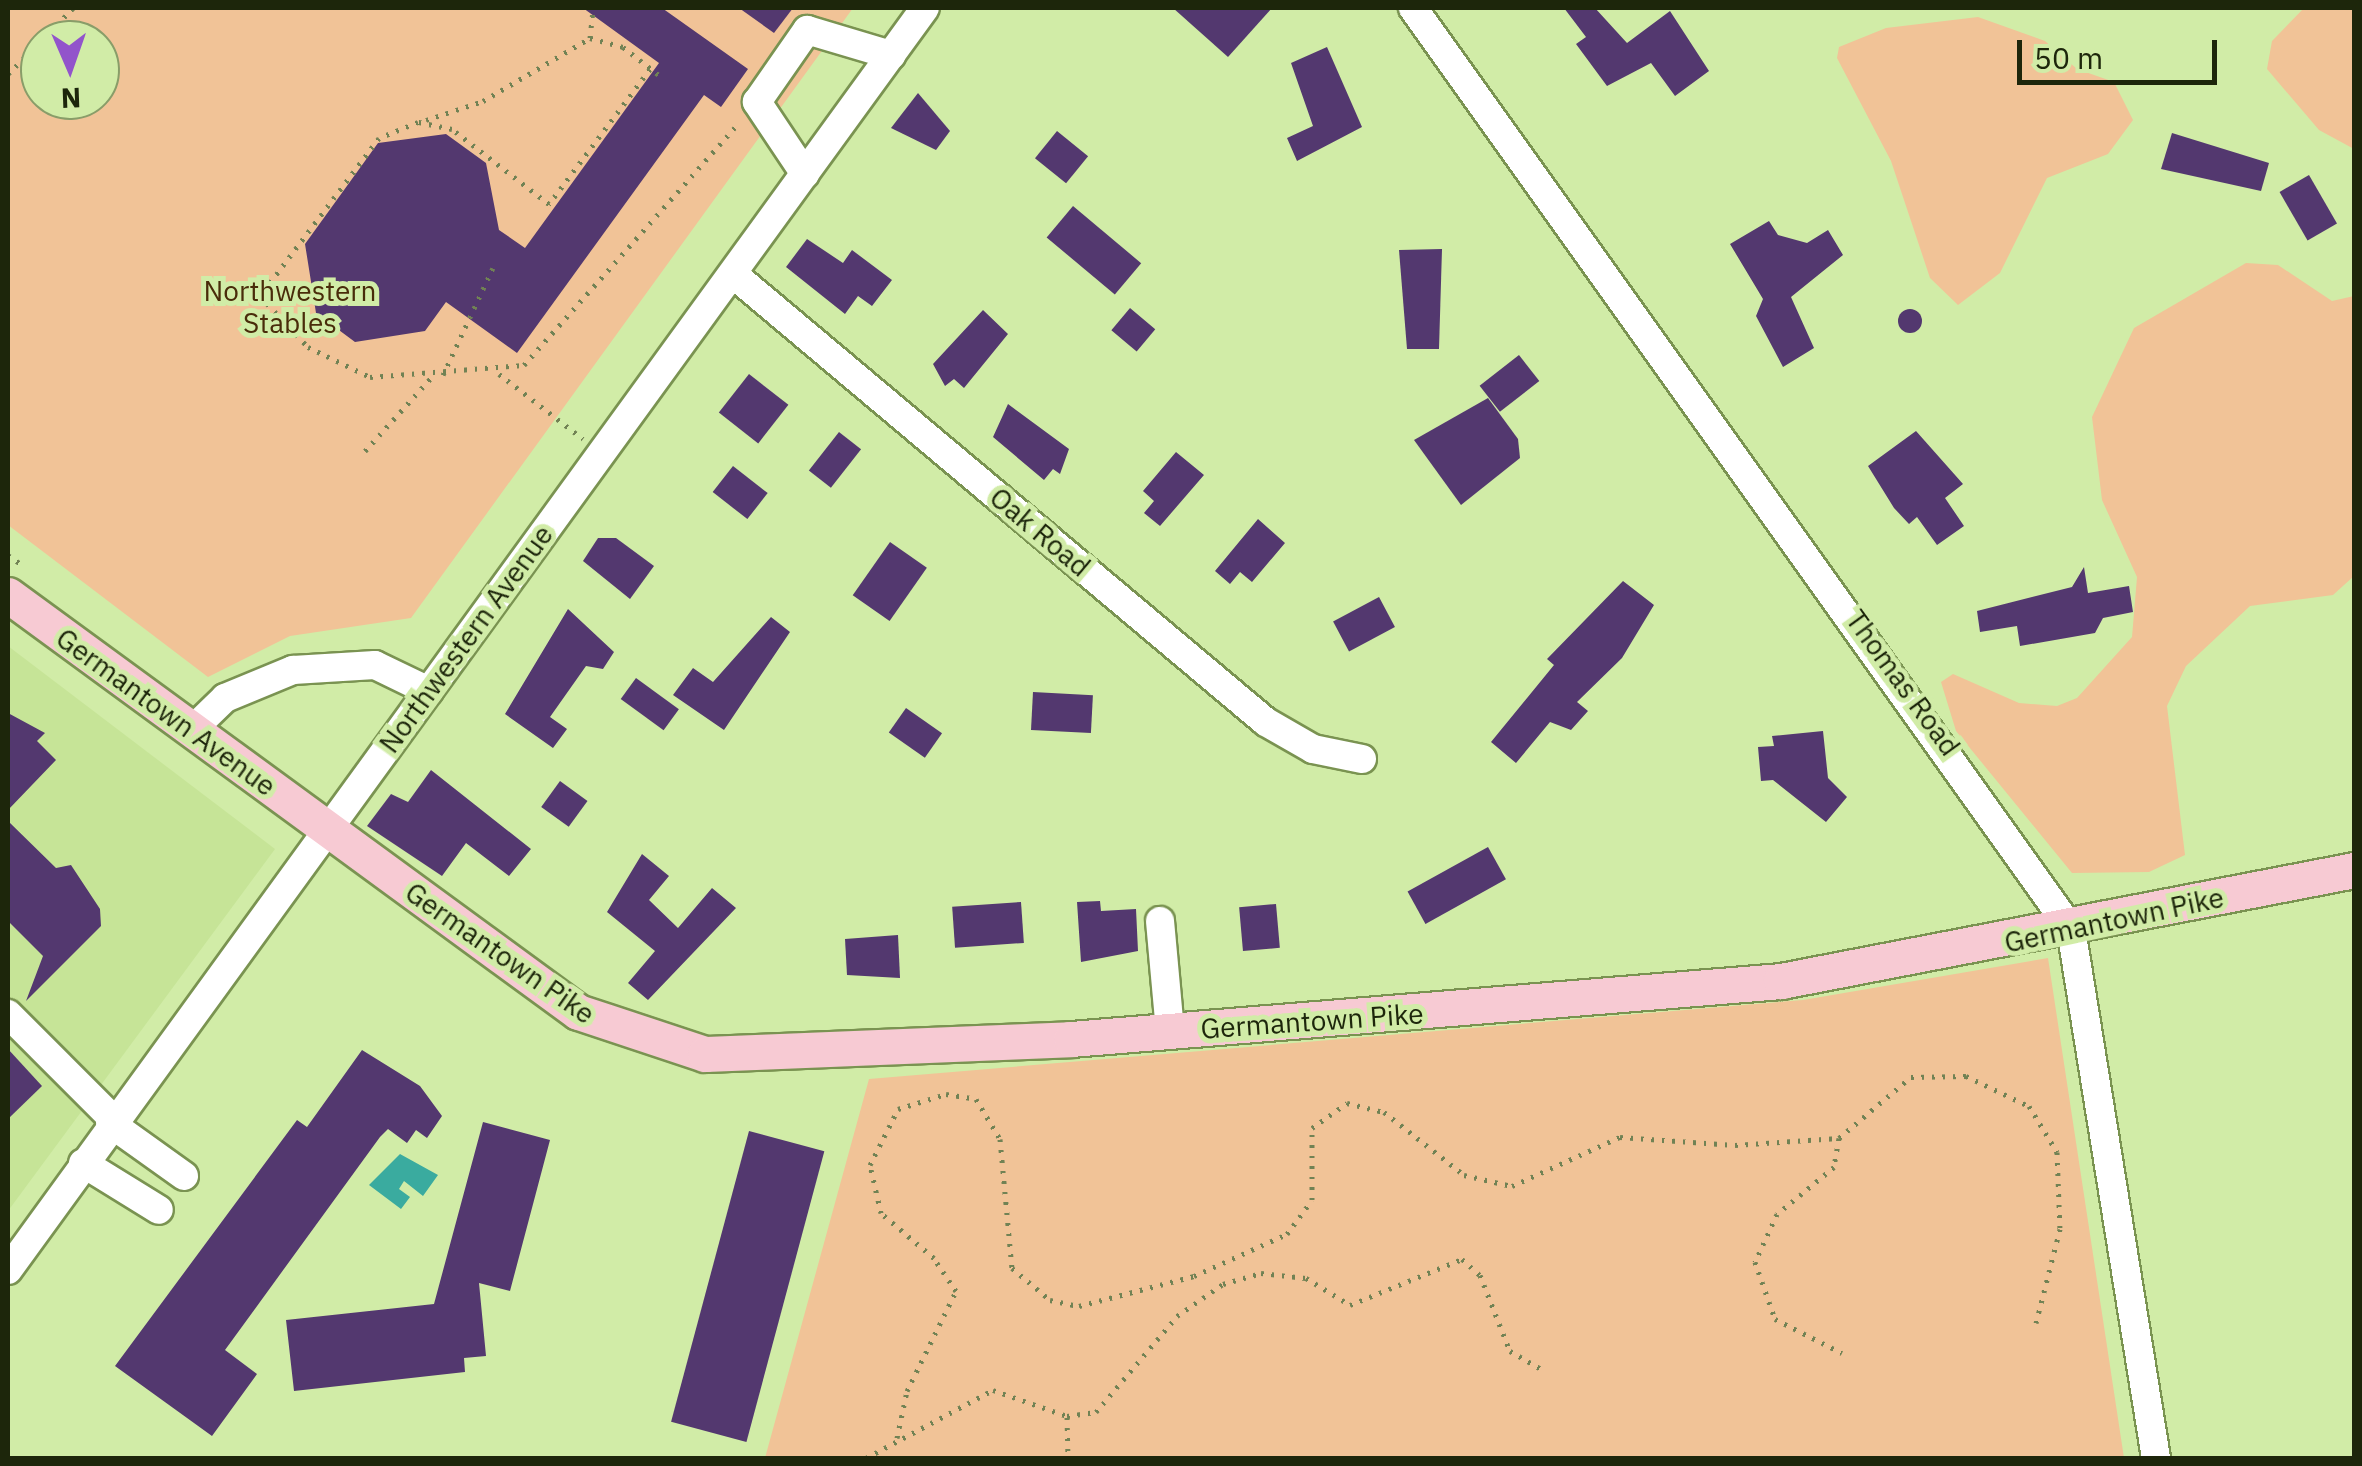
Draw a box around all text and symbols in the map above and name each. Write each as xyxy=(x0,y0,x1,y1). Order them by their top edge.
north arrow xyxy=(20,20,120,120)
scale bar xyxy=(2022,20,2222,82)
text: 50 m xyxy=(2034,38,2103,77)
text: N xyxy=(60,80,82,117)
park label: Northwestern Stables xyxy=(204,274,376,340)
street label: Oak Road xyxy=(983,480,1097,584)
street label: Northwestern Avenue xyxy=(372,519,560,759)
street label: Thomas Road xyxy=(1839,604,1967,762)
street label: Germantown Avenue xyxy=(50,621,282,803)
street label: Germantown Pike xyxy=(399,875,601,1031)
street label: Germantown Pike xyxy=(2001,880,2227,960)
street label: Germantown Pike xyxy=(1199,996,1425,1046)

